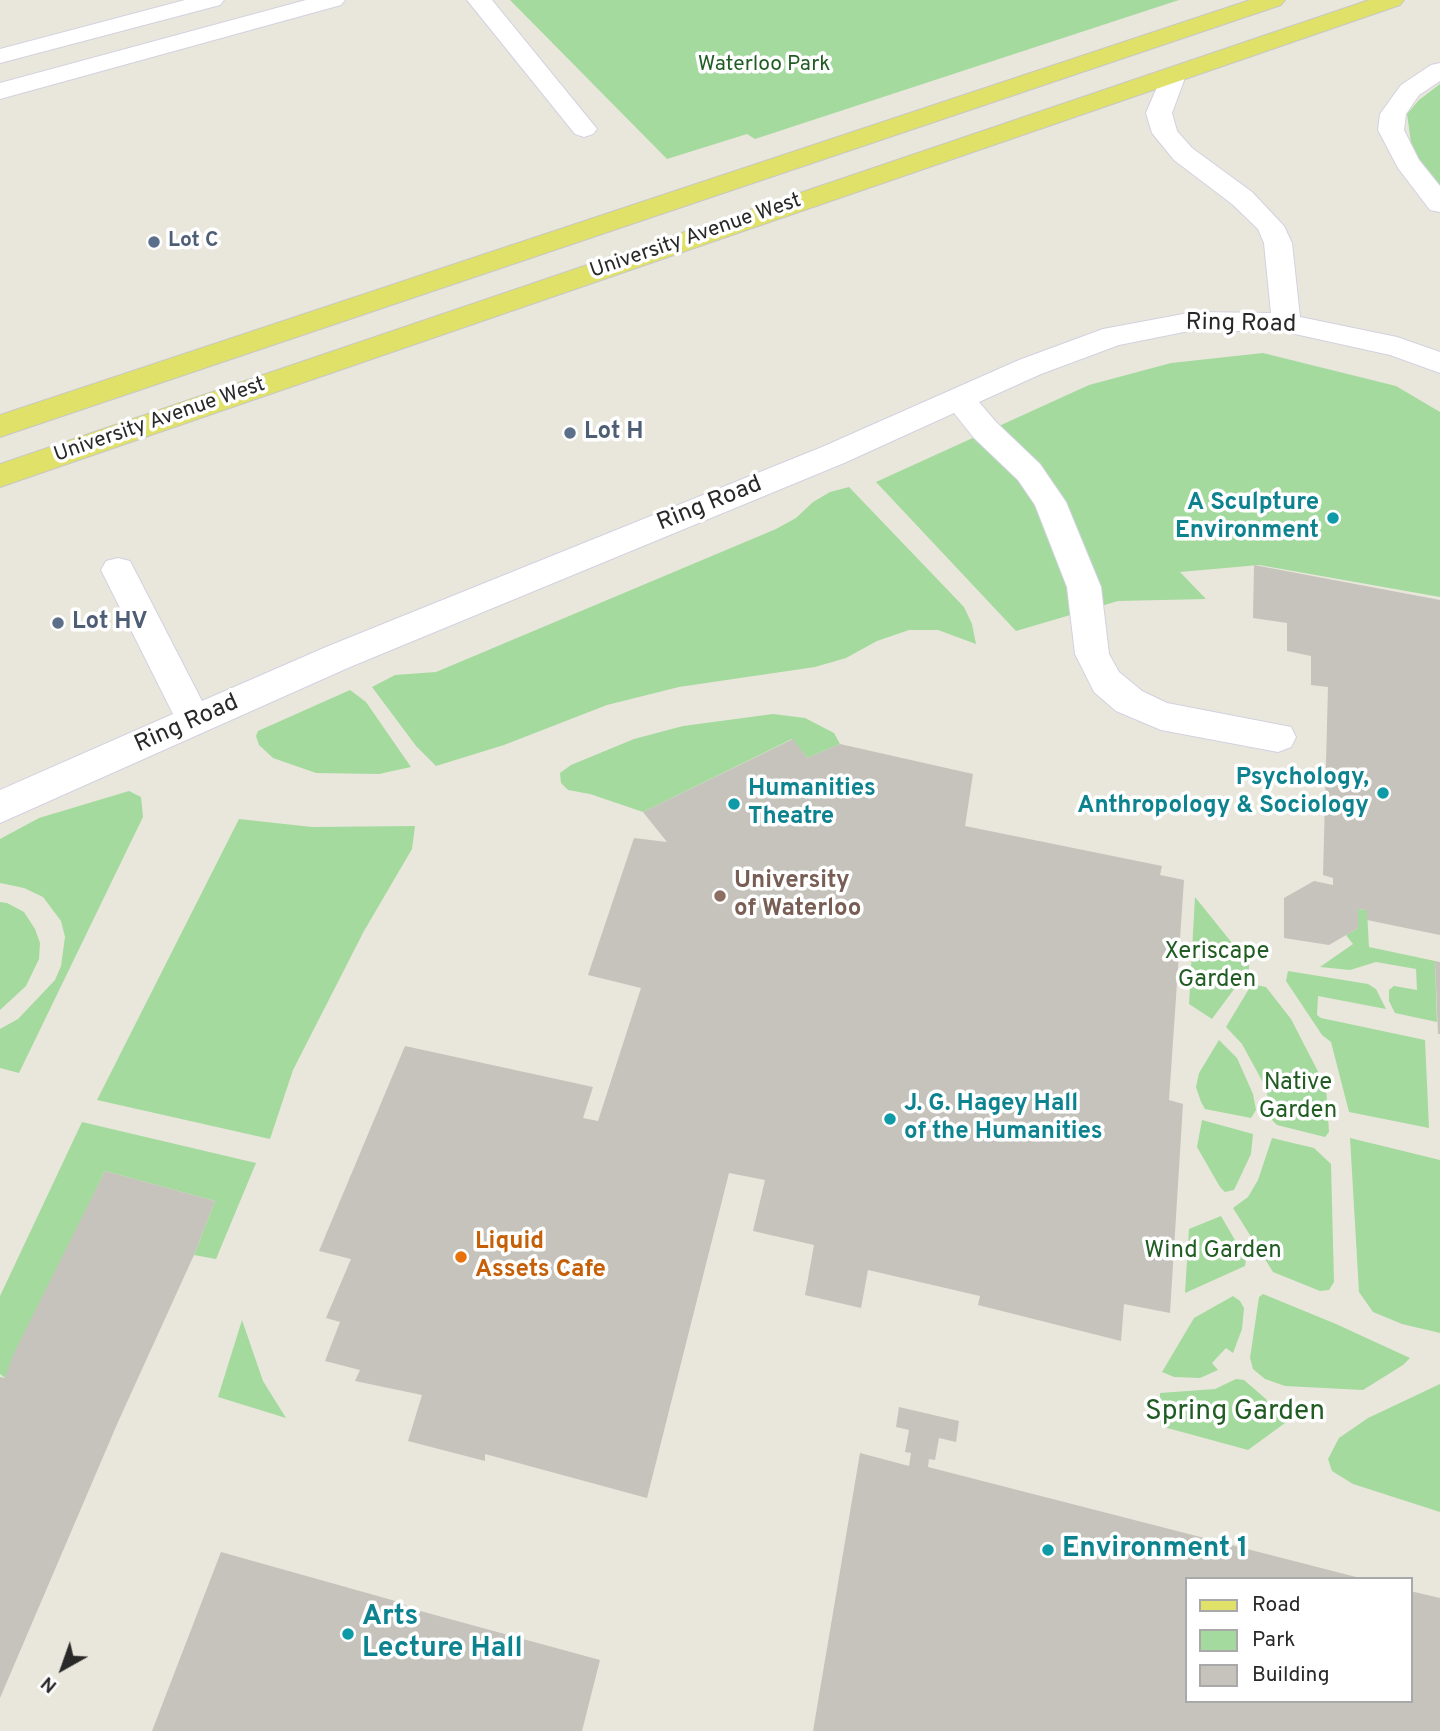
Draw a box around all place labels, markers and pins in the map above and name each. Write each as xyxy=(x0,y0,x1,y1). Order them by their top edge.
place label: Lot C xyxy=(168,229,218,255)
marker: Lot C xyxy=(146,234,162,250)
place label: Lot H xyxy=(584,419,644,447)
marker: Lot H xyxy=(562,425,578,441)
place label: A Sculpture Environment xyxy=(1175,490,1319,546)
marker: A Sculpture Environment xyxy=(1325,510,1341,526)
place label: Lot HV xyxy=(72,609,148,637)
marker: Lot HV xyxy=(50,615,66,631)
place label: Psychology, Anthropology & Sociology xyxy=(1077,765,1369,821)
place label: Humanities Theatre xyxy=(748,776,876,832)
marker: Psychology, Anthropology & Sociology xyxy=(1375,785,1391,801)
marker: Humanities Theatre xyxy=(726,796,742,812)
place label: University of Waterloo xyxy=(734,868,861,924)
marker: University of Waterloo xyxy=(712,888,728,904)
place label: J. G. Hagey Hall of the Humanities xyxy=(904,1091,1102,1147)
marker: J. G. Hagey Hall of the Humanities xyxy=(882,1111,898,1127)
place label: Liquid Assets Cafe xyxy=(475,1229,606,1285)
marker: Liquid Assets Cafe xyxy=(453,1249,469,1265)
place label: Environment 1 xyxy=(1062,1533,1248,1567)
marker: Environment 1 xyxy=(1040,1542,1056,1558)
place label: Arts Lecture Hall xyxy=(362,1601,523,1667)
marker: Arts Lecture Hall xyxy=(340,1626,356,1642)

